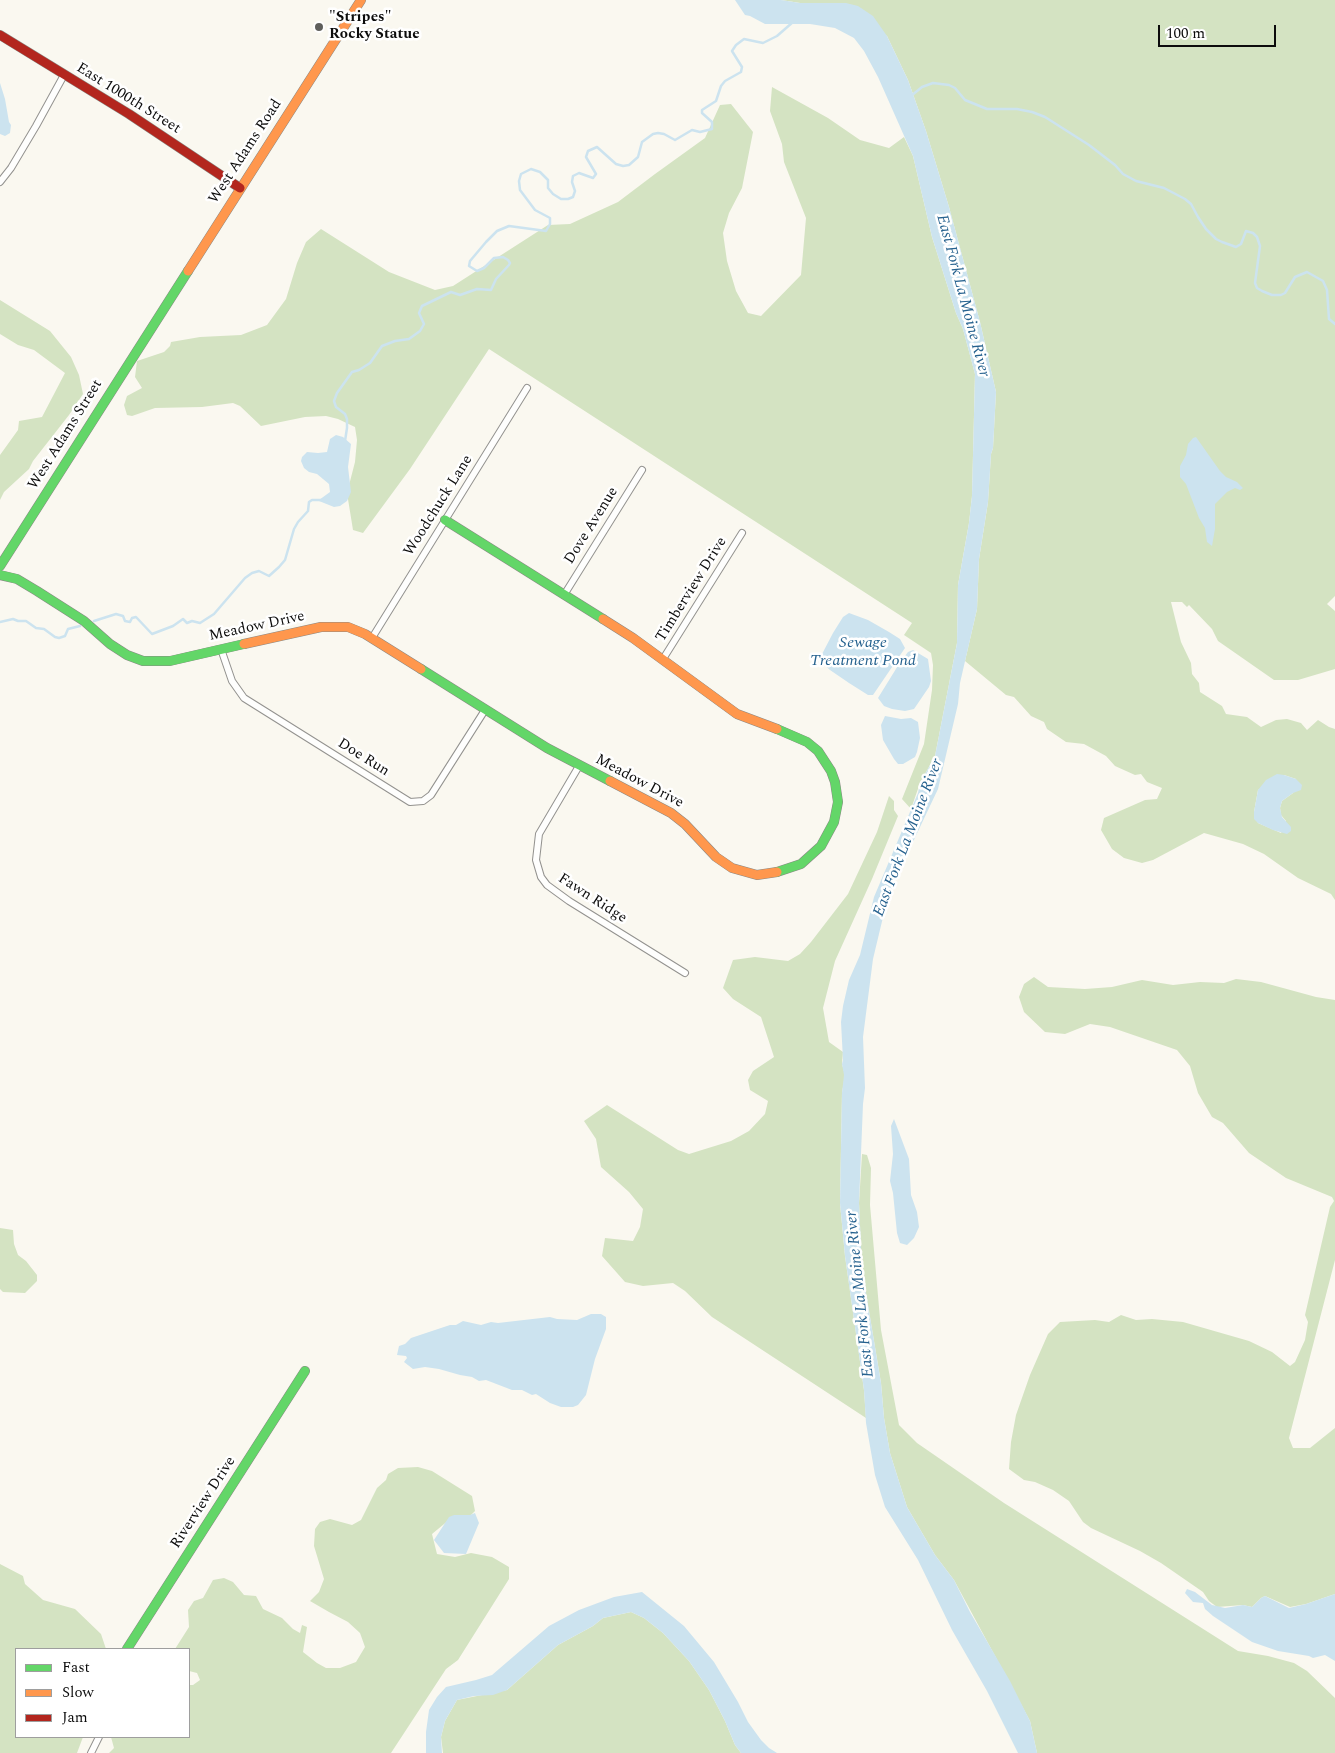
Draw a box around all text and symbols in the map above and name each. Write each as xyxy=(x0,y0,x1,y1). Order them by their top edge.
place label: "Stripes" Rocky Statue xyxy=(329,9,420,44)
scale bar xyxy=(1160,15,1278,47)
marker: "Stripes" Rocky Statue xyxy=(313,21,325,33)
text: 100 m xyxy=(1166,22,1205,45)
street label: East 1000th Street xyxy=(72,60,184,138)
street label: West Adams Road xyxy=(206,96,286,208)
water label: East Fork La Moine River xyxy=(931,213,993,379)
street label: West Adams Street xyxy=(25,377,107,493)
street label: Woodchuck Lane xyxy=(401,452,477,560)
street label: Dove Avenue xyxy=(561,484,623,568)
street label: Timberview Drive xyxy=(653,534,731,646)
street label: Meadow Drive xyxy=(208,608,306,646)
water label: Sewage Treatment Pond xyxy=(810,634,916,672)
street label: Doe Run xyxy=(334,735,392,781)
street label: Meadow Drive xyxy=(592,751,686,813)
water label: East Fork La Moine River xyxy=(870,756,948,920)
street label: Fawn Ridge xyxy=(554,870,630,928)
water label: East Fork La Moine River xyxy=(843,1210,879,1378)
street label: Riverview Drive xyxy=(168,1454,240,1552)
legend xyxy=(15,1648,190,1738)
text: Fast xyxy=(62,1656,90,1679)
text: Slow xyxy=(62,1681,94,1704)
text: Jam xyxy=(62,1706,88,1729)

